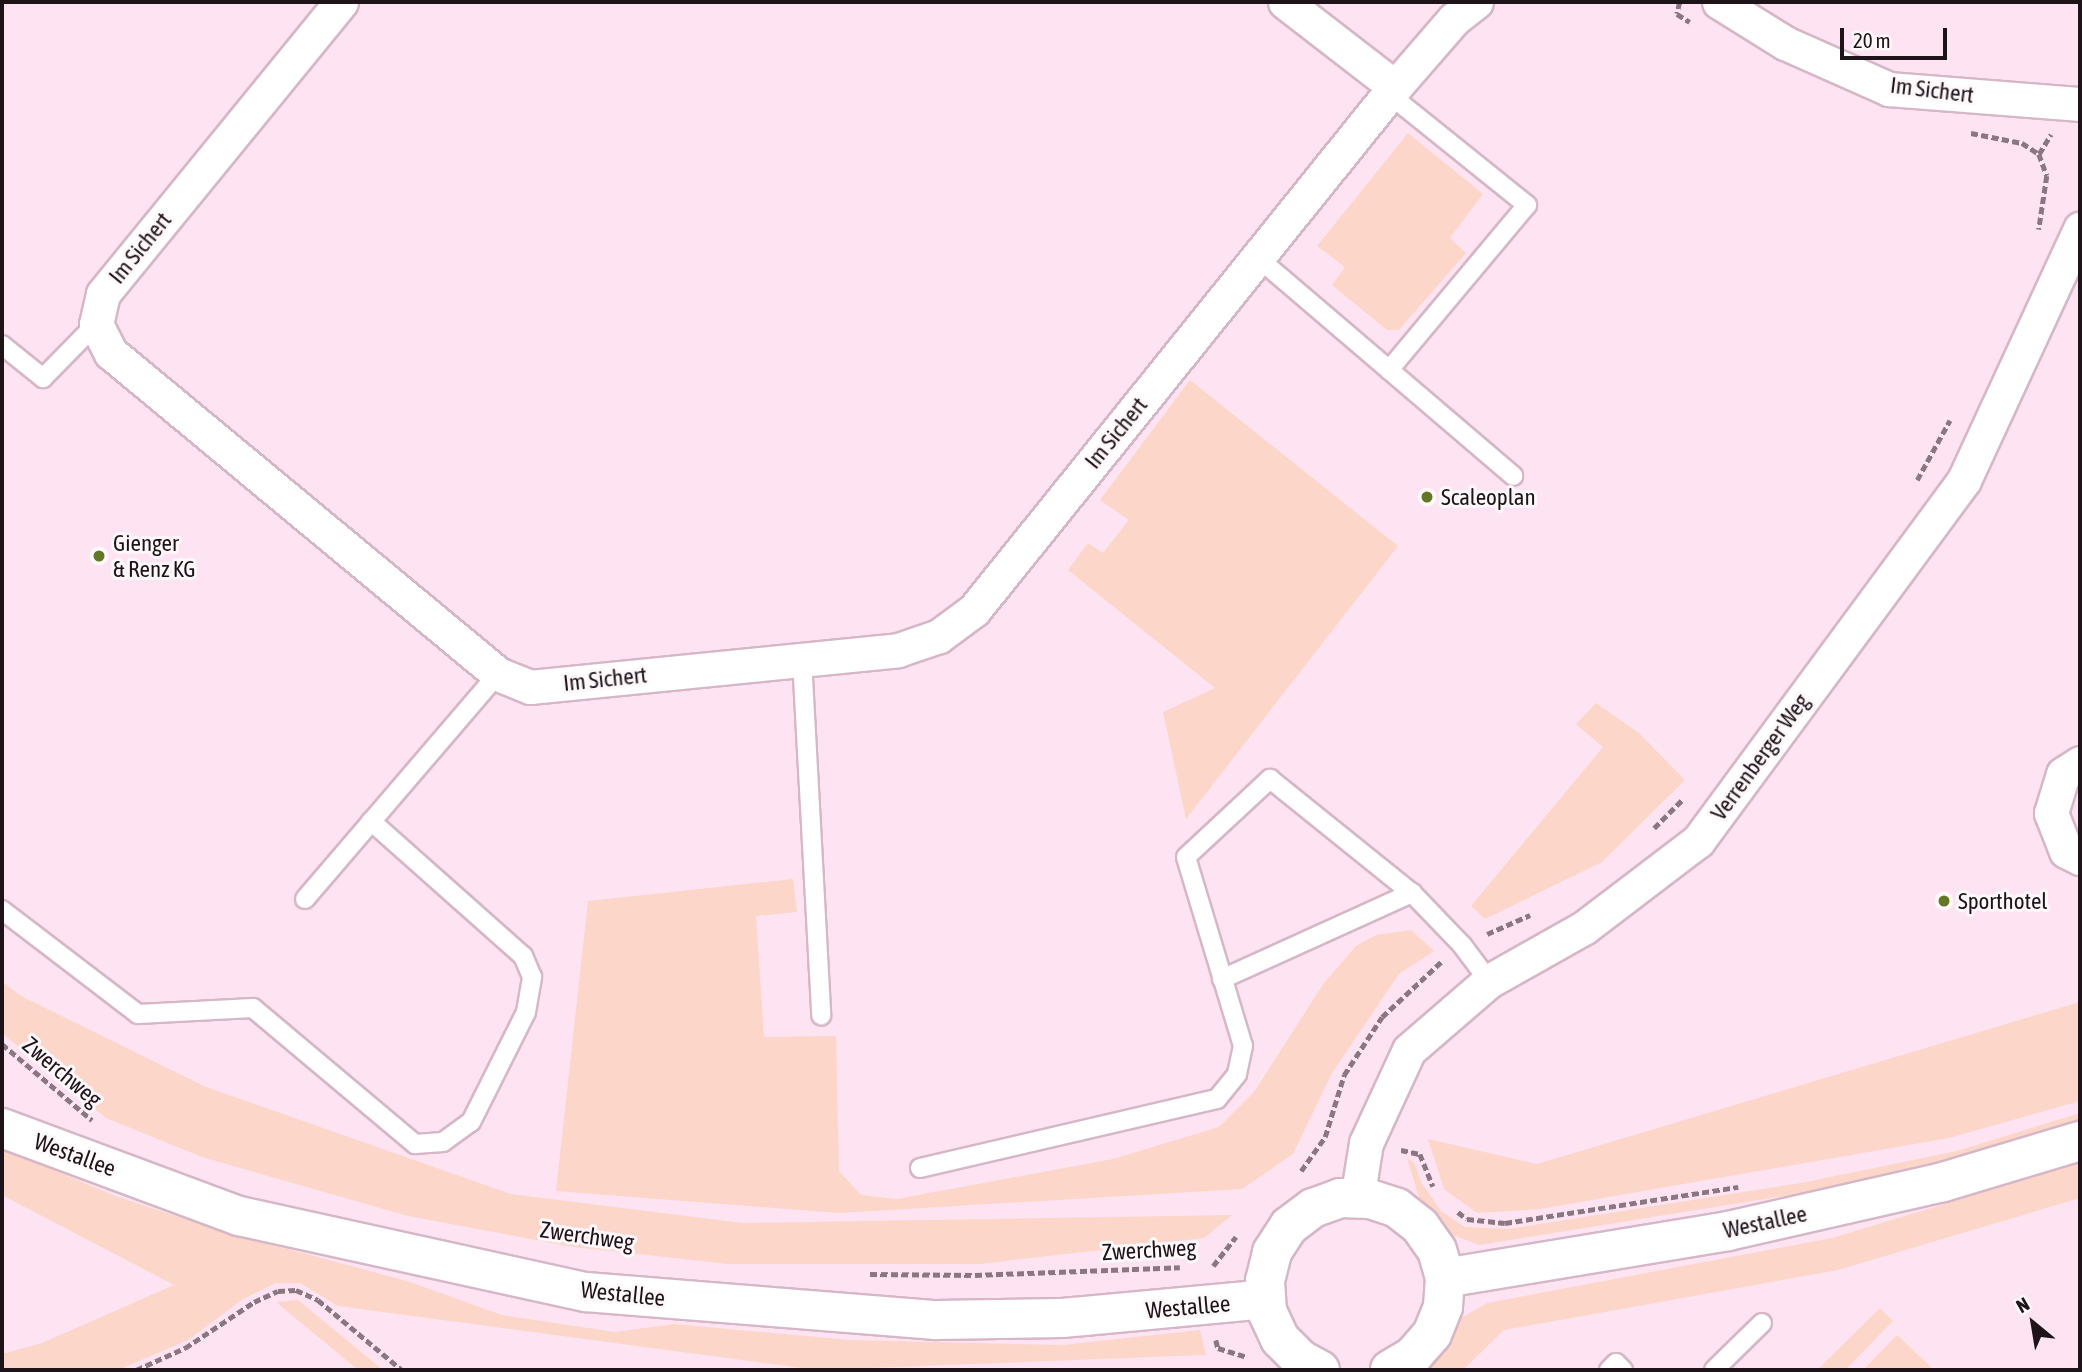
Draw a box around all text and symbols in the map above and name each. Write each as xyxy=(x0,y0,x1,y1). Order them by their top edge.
scale bar xyxy=(1844,14,1951,58)
text: 20 m xyxy=(1853,28,1891,52)
street label: Im Sichert xyxy=(1889,71,1975,109)
street label: Im Sichert xyxy=(103,207,177,289)
street label: Im Sichert xyxy=(1079,392,1153,474)
place label: Scaleoplan xyxy=(1441,483,1536,511)
marker: Scaleoplan xyxy=(1419,489,1435,505)
place label: Gienger & Renz KG xyxy=(113,529,195,583)
marker: Gienger & Renz KG xyxy=(91,548,107,564)
street label: Im Sichert xyxy=(562,661,648,697)
street label: Verrenberger Weg xyxy=(1705,688,1815,826)
place label: Sporthotel xyxy=(1958,887,2047,915)
marker: Sporthotel xyxy=(1936,893,1952,909)
street label: Zwerchweg xyxy=(17,1031,107,1113)
street label: Westallee xyxy=(31,1128,119,1182)
street label: Westallee xyxy=(1721,1200,1809,1244)
street label: Zwerchweg xyxy=(538,1216,636,1256)
street label: Zwerchweg xyxy=(1101,1234,1197,1266)
street label: Westallee xyxy=(579,1276,667,1312)
north arrow xyxy=(1998,1288,2068,1358)
street label: Westallee xyxy=(1145,1290,1231,1324)
text: N xyxy=(2012,1292,2033,1317)

